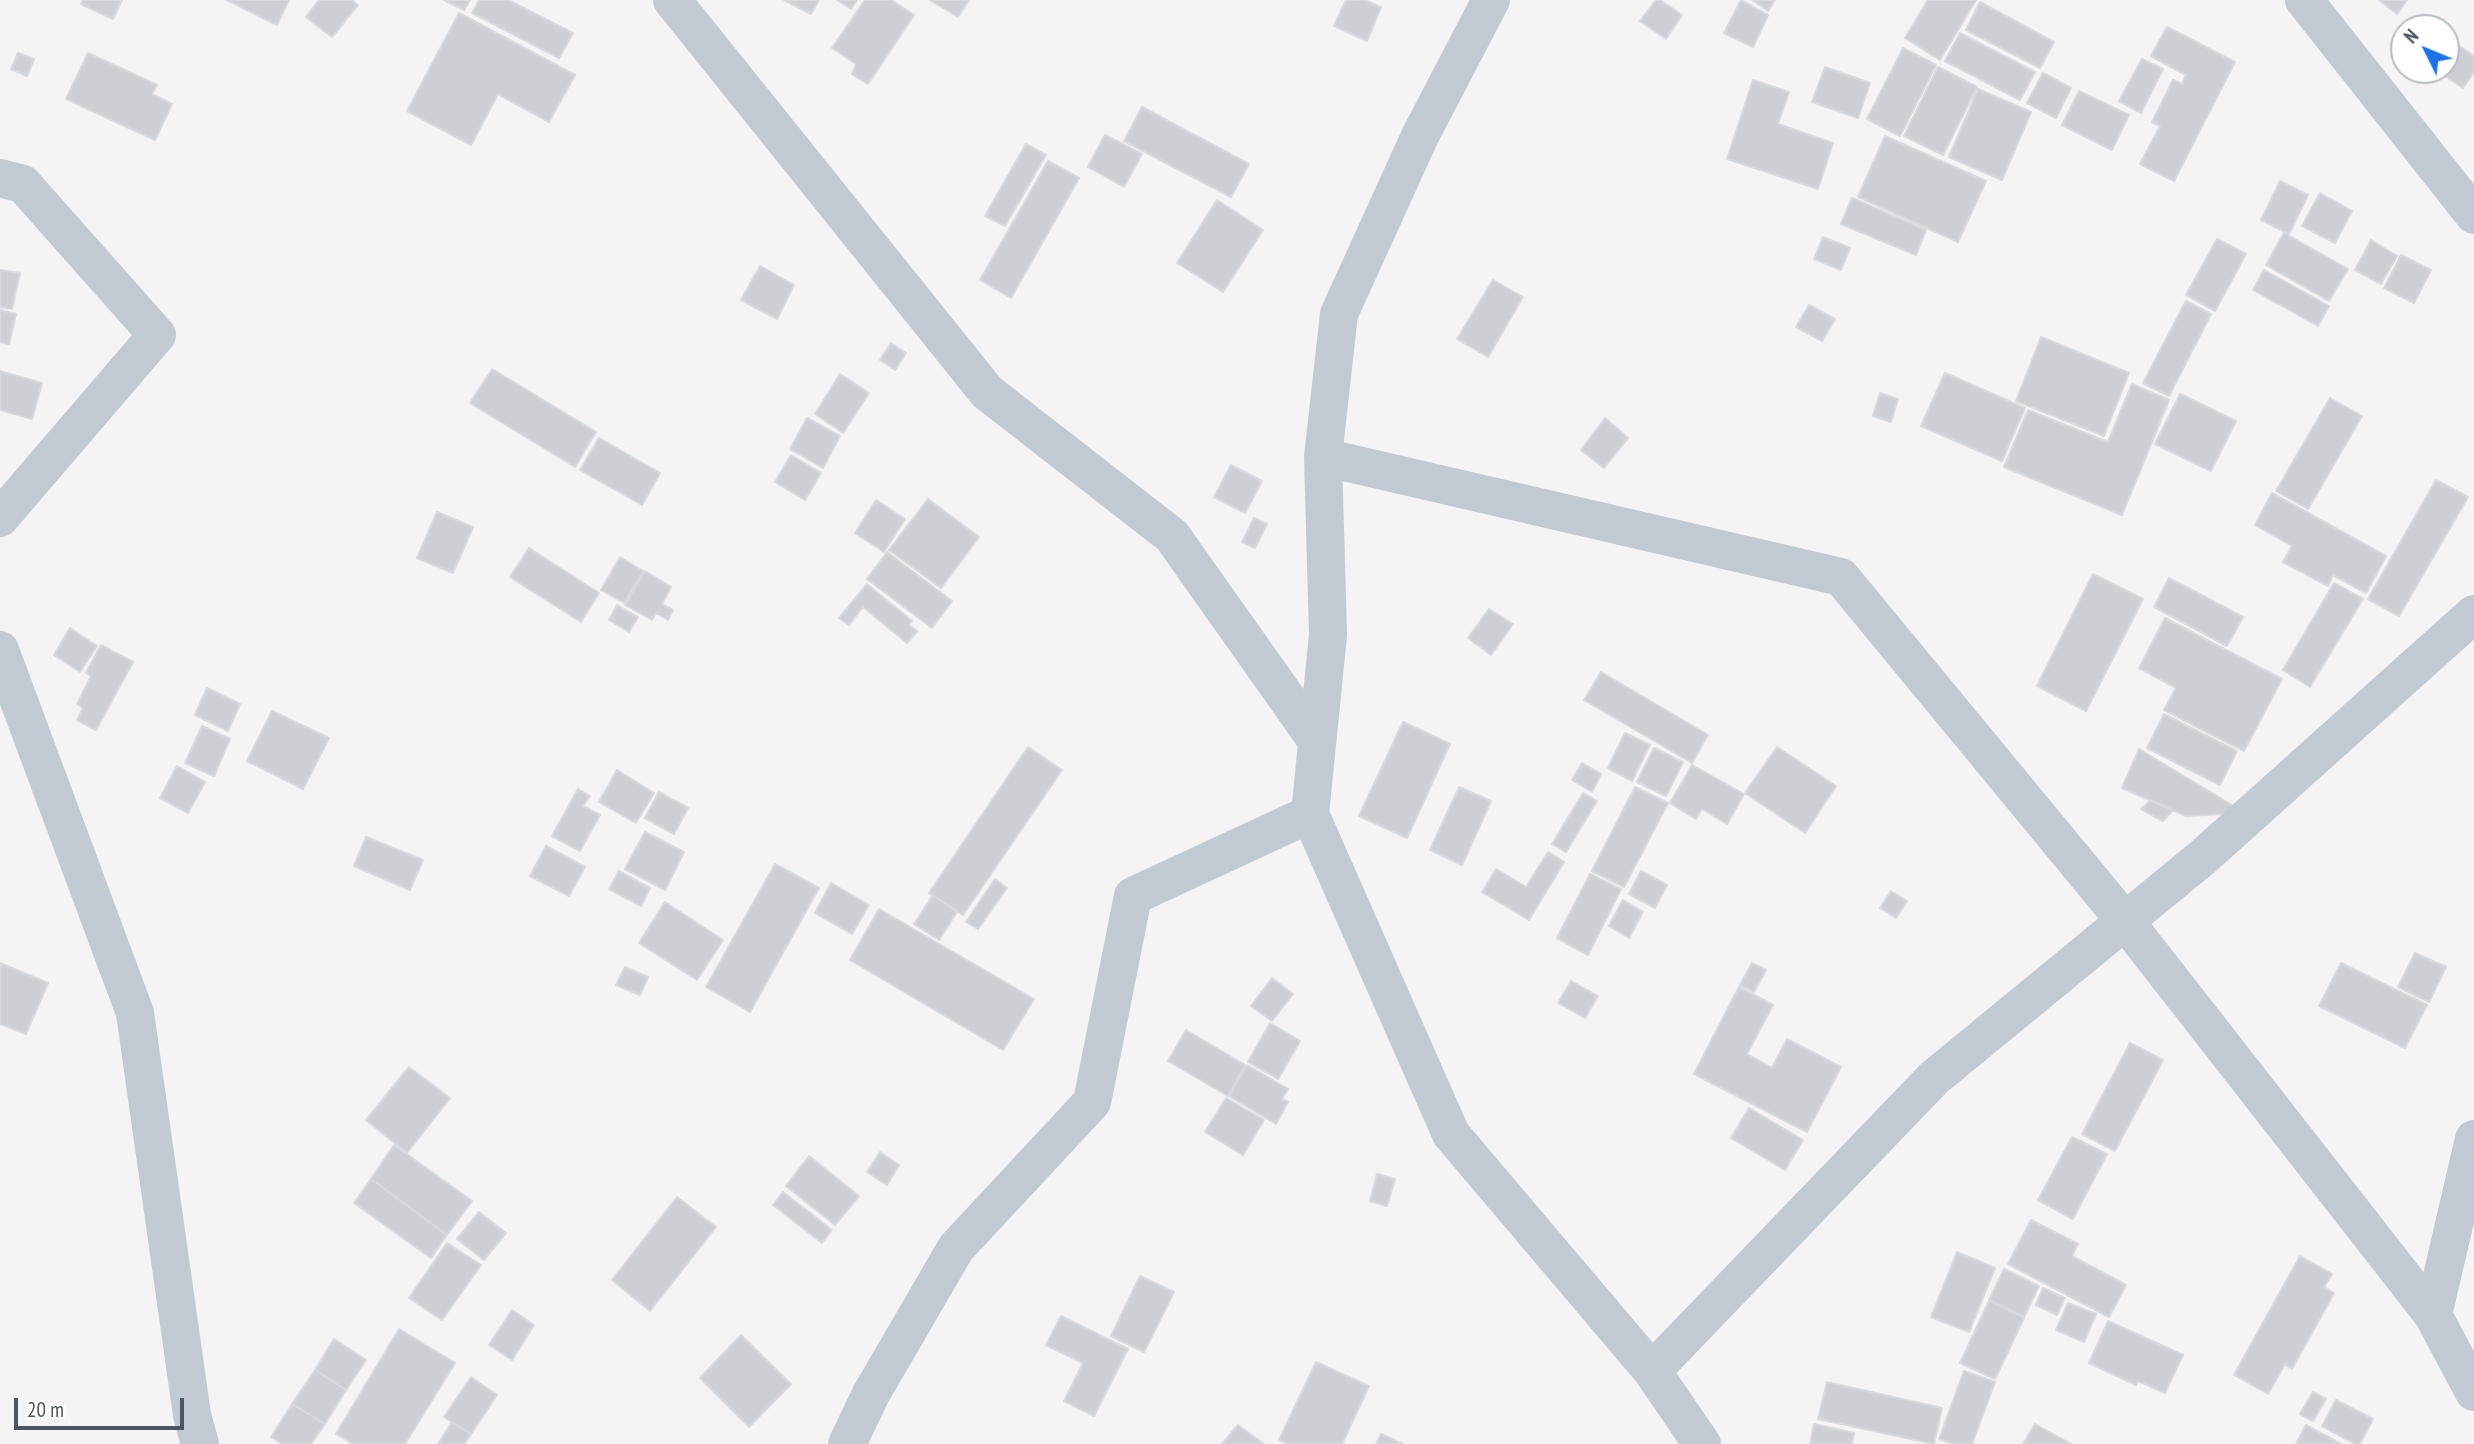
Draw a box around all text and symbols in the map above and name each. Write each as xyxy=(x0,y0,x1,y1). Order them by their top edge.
north arrow xyxy=(2390,14,2460,84)
text: N xyxy=(2399,24,2423,48)
scale bar xyxy=(18,1384,187,1428)
text: 20 m xyxy=(27,1396,64,1423)

